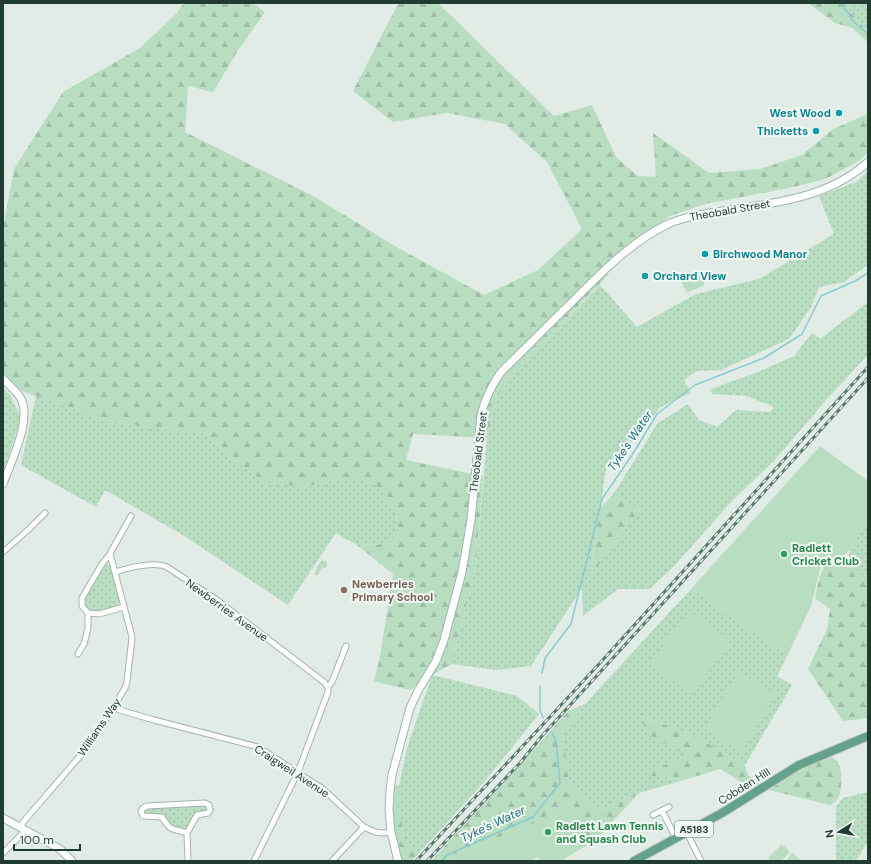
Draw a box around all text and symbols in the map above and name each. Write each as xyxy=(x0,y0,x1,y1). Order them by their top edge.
place label: West Wood xyxy=(770,106,831,120)
marker: West Wood xyxy=(834,108,844,118)
place label: Thicketts xyxy=(757,124,808,138)
marker: Thicketts xyxy=(811,126,821,136)
street label: Theobald Street xyxy=(689,196,771,224)
place label: Birchwood Manor xyxy=(713,247,808,261)
marker: Birchwood Manor xyxy=(700,249,710,259)
place label: Orchard View xyxy=(653,269,726,283)
marker: Orchard View xyxy=(640,271,650,281)
water label: Tyke's Water xyxy=(604,407,656,474)
street label: Theobald Street xyxy=(466,411,490,493)
place label: Radlett Cricket Club xyxy=(792,541,859,568)
marker: Radlett Cricket Club xyxy=(779,549,789,559)
street label: Newberries Avenue xyxy=(183,576,271,644)
place label: Newberries Primary School xyxy=(352,577,433,604)
marker: Newberries Primary School xyxy=(339,585,349,595)
street label: Williams Way xyxy=(74,695,124,759)
street label: Craigweil Avenue xyxy=(252,742,332,800)
street label: Cobden Hill xyxy=(715,765,773,807)
water label: Tyke's Water xyxy=(458,802,529,846)
north arrow xyxy=(819,812,859,852)
place label: Radlett Lawn Tennis and Squash Club xyxy=(556,819,664,846)
road number: A5183 xyxy=(675,821,713,837)
scale bar xyxy=(14,826,80,852)
marker: Radlett Lawn Tennis and Squash Club xyxy=(543,827,553,837)
text: N xyxy=(822,829,837,839)
text: 100 m xyxy=(20,832,54,848)

